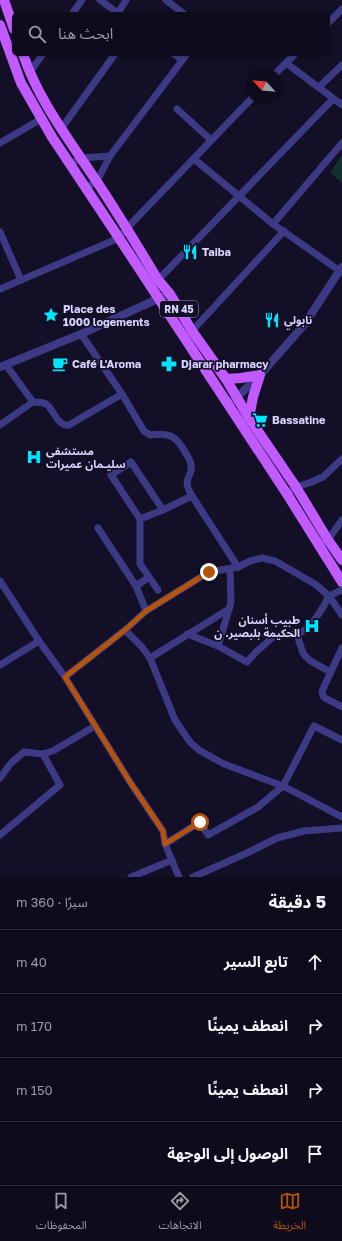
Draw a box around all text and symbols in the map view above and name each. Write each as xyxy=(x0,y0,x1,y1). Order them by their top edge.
search box xyxy=(12,12,330,56)
icon: search xyxy=(26,23,48,45)
text: ابحث هنا xyxy=(58,24,113,42)
north arrow xyxy=(246,68,282,104)
restaurant icon: Taiba xyxy=(181,243,199,261)
place label: Taiba xyxy=(202,245,231,258)
road number: RN 45 xyxy=(160,301,198,317)
place label: Place des 1000 logements xyxy=(63,302,150,328)
place icon: Place des 1000 logements xyxy=(42,306,60,324)
restaurant icon: نابولي xyxy=(263,311,281,329)
place label: نابولي xyxy=(284,313,312,330)
cafe icon: Café L'Aroma xyxy=(51,355,69,373)
pharmacy icon: Djarar pharmacy xyxy=(160,355,178,373)
place label: Café L'Aroma xyxy=(72,357,141,370)
place label: Djarar pharmacy xyxy=(181,357,269,370)
supermarket icon: Bassatine xyxy=(251,411,269,429)
place label: Bassatine xyxy=(272,413,326,426)
place label: مستشفى سليـمان عميرات xyxy=(46,444,126,471)
hospital icon: مستشفى سليـمان عميرات xyxy=(25,448,43,466)
route end xyxy=(200,563,218,581)
place label: طبيب أسنان الحكيمة بلبصير. ن xyxy=(214,613,300,640)
hospital icon: طبيب أسنان الحكيمة بلبصير. ن xyxy=(303,617,321,635)
route start xyxy=(191,813,209,831)
text: 5 دقيقة xyxy=(269,891,326,912)
text: سيرًا · 360 m xyxy=(16,894,88,910)
icon: ahead xyxy=(304,951,326,973)
text: تابع السير xyxy=(224,952,288,970)
text: 40 m xyxy=(16,954,47,970)
icon: right xyxy=(304,1015,326,1037)
text: انعطف يمينًا xyxy=(208,1016,288,1034)
text: 170 m xyxy=(16,1018,52,1034)
icon: right xyxy=(304,1079,326,1101)
text: انعطف يمينًا xyxy=(208,1080,288,1098)
text: 150 m xyxy=(16,1082,53,1098)
icon: arrive xyxy=(304,1143,326,1165)
text: الوصول إلى الوجهة xyxy=(167,1144,288,1162)
tab: المحفوظات xyxy=(36,1190,87,1237)
tab: الاتجاهات xyxy=(159,1190,202,1237)
tab: الخريطة xyxy=(273,1190,306,1237)

